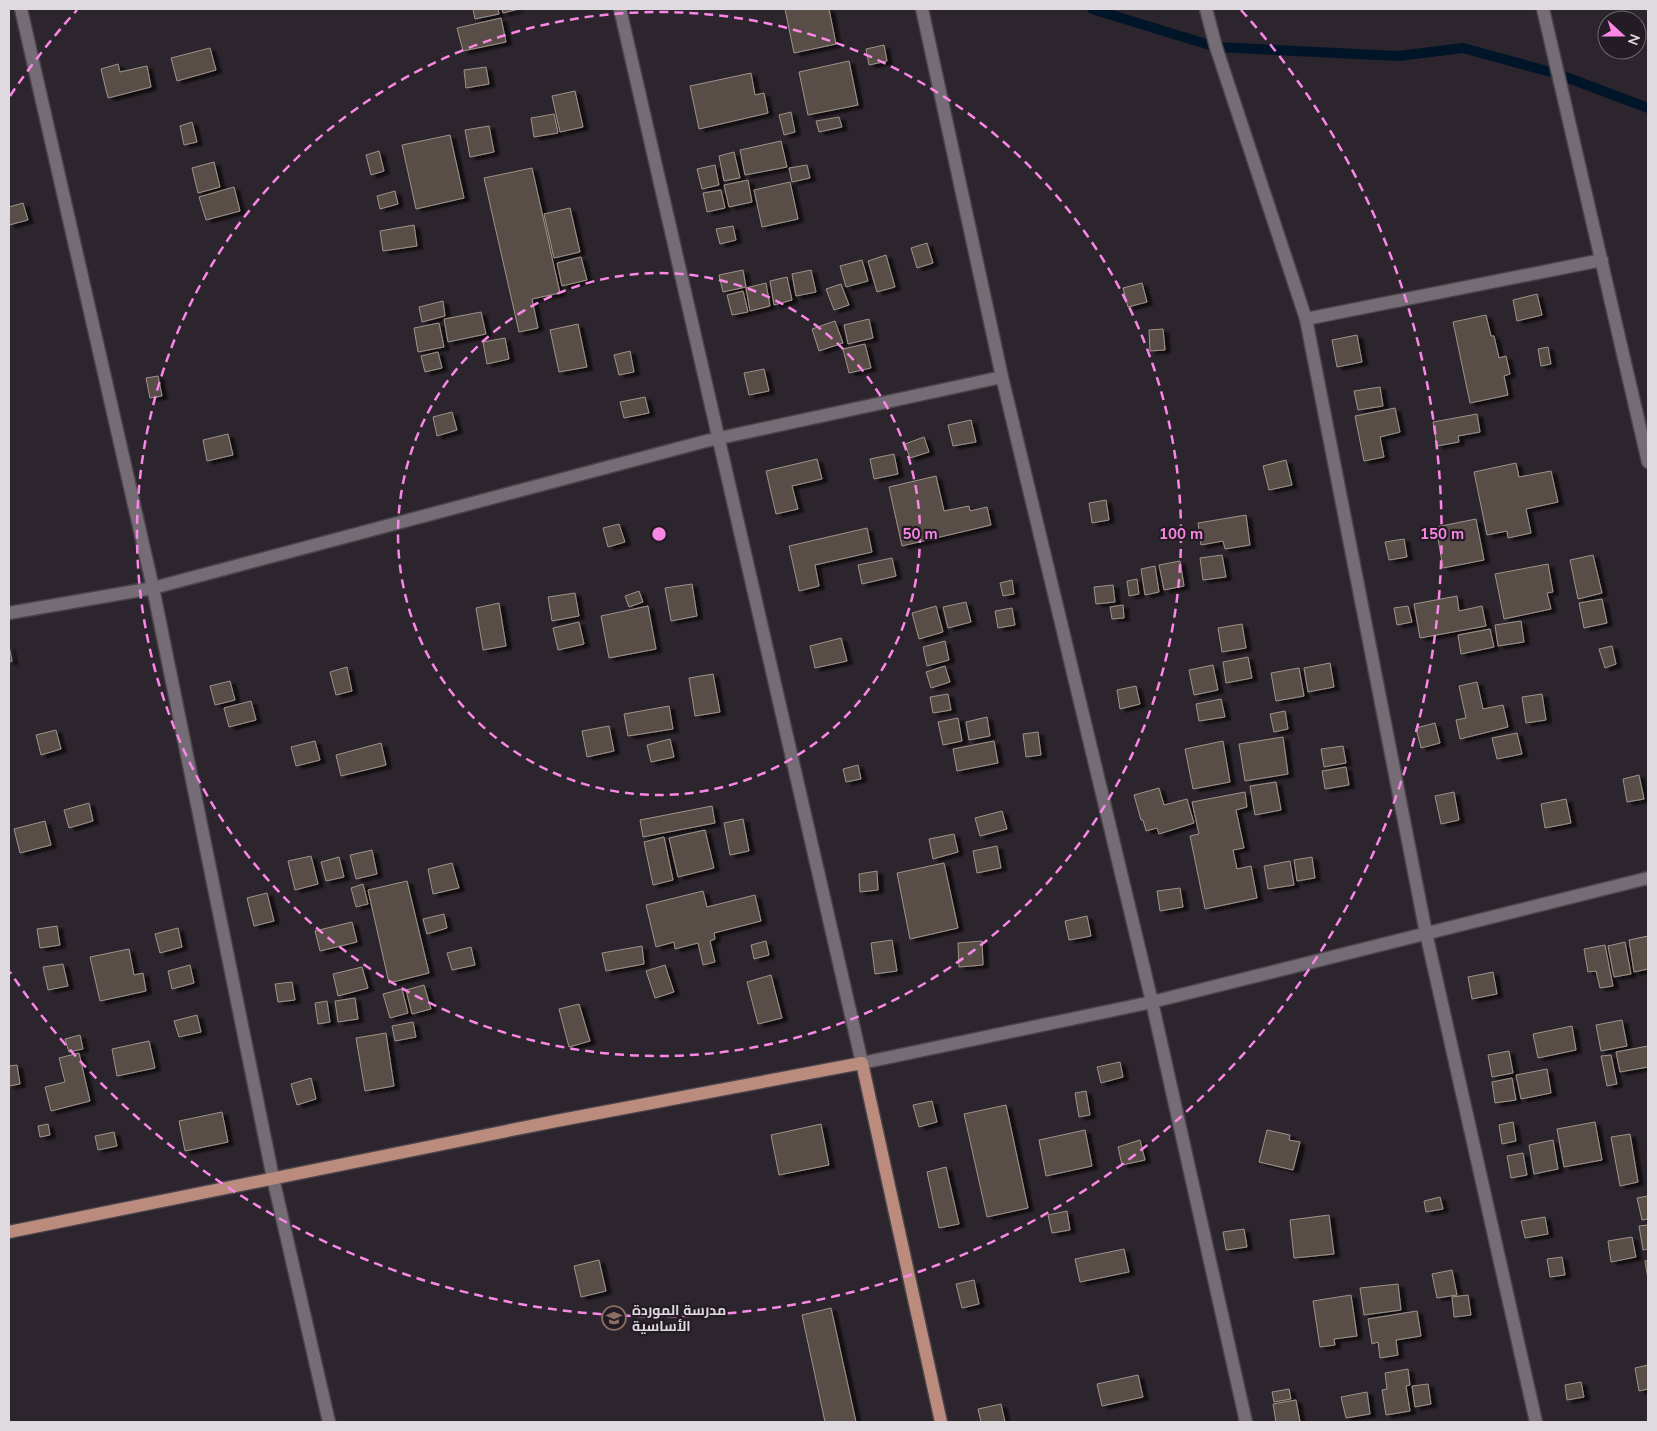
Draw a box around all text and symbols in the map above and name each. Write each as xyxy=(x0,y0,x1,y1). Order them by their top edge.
north arrow xyxy=(1597,10,1647,60)
text: N xyxy=(1623,31,1644,48)
text: 50 m xyxy=(902,524,938,544)
text: 100 m xyxy=(1159,524,1203,544)
text: 150 m xyxy=(1420,524,1464,544)
centre of rings xyxy=(650,525,668,543)
place label: مدرسة الموردة الأساسية xyxy=(632,1301,726,1336)
school or university icon: مدرسة الموردة الأساسية xyxy=(601,1305,627,1331)

